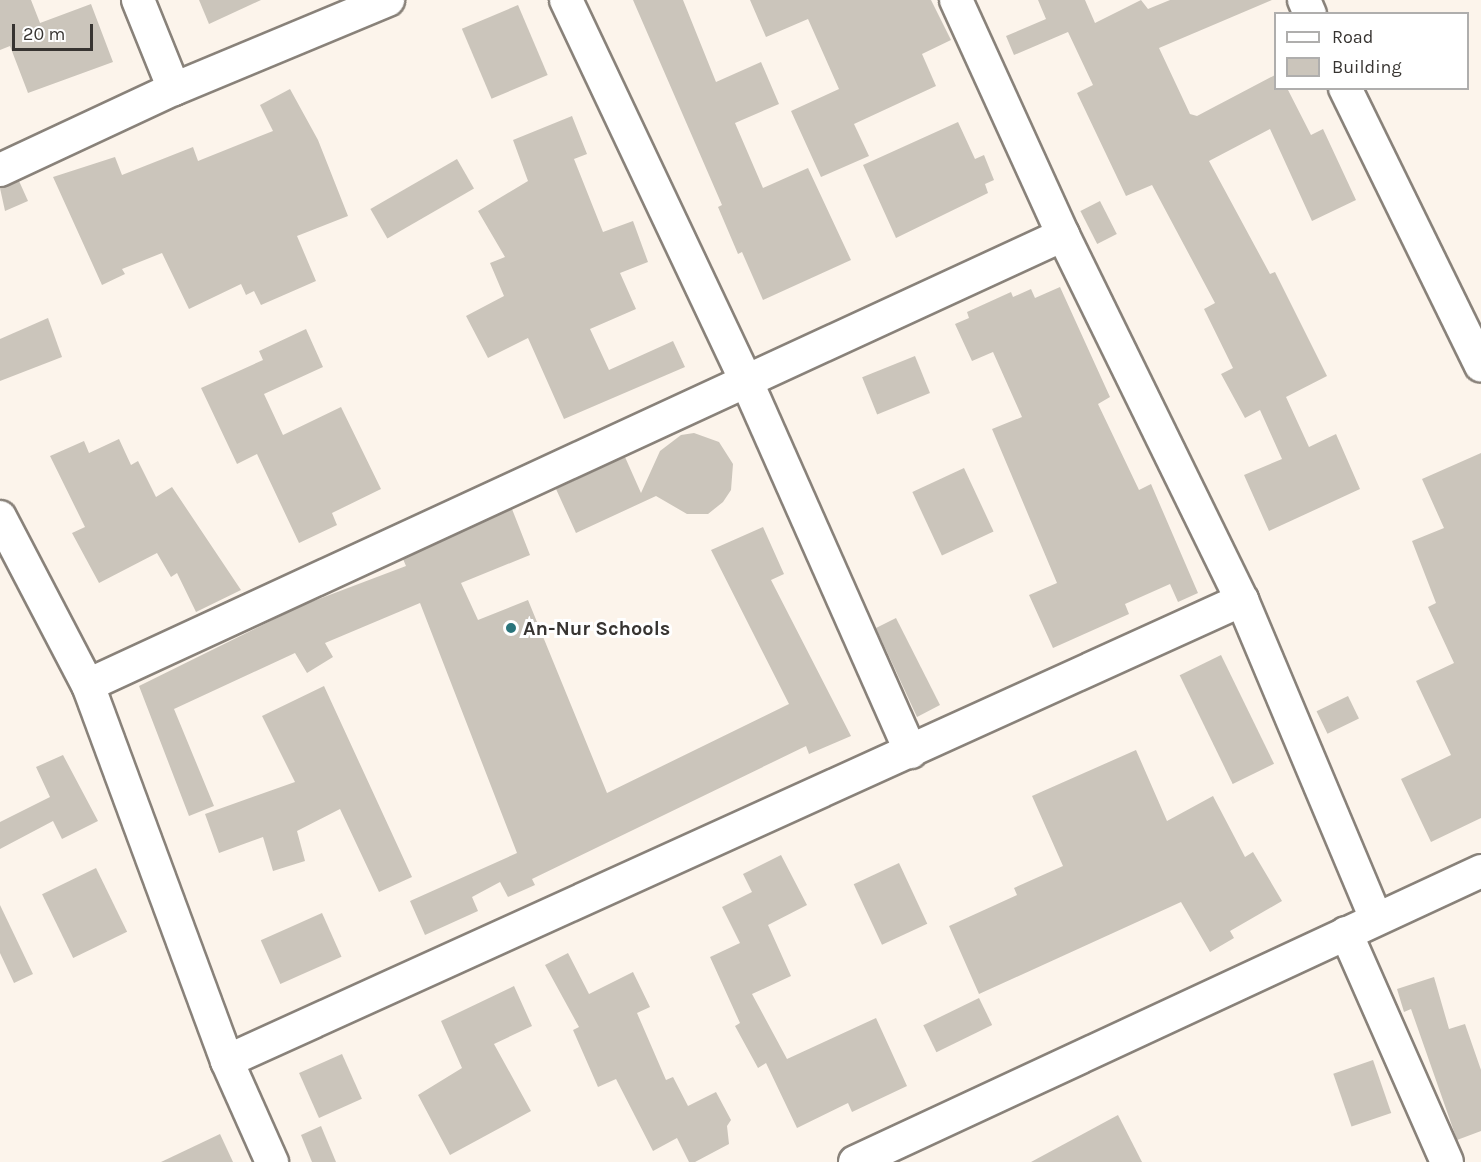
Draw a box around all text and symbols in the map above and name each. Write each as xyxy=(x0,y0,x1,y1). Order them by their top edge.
scale bar xyxy=(15,12,96,50)
legend xyxy=(1274,12,1469,90)
text: 20 m xyxy=(23,23,65,45)
text: Road xyxy=(1332,26,1373,48)
text: Building xyxy=(1332,56,1402,78)
place label: An-Nur Schools xyxy=(523,616,670,640)
marker: An-Nur Schools xyxy=(504,621,518,635)

